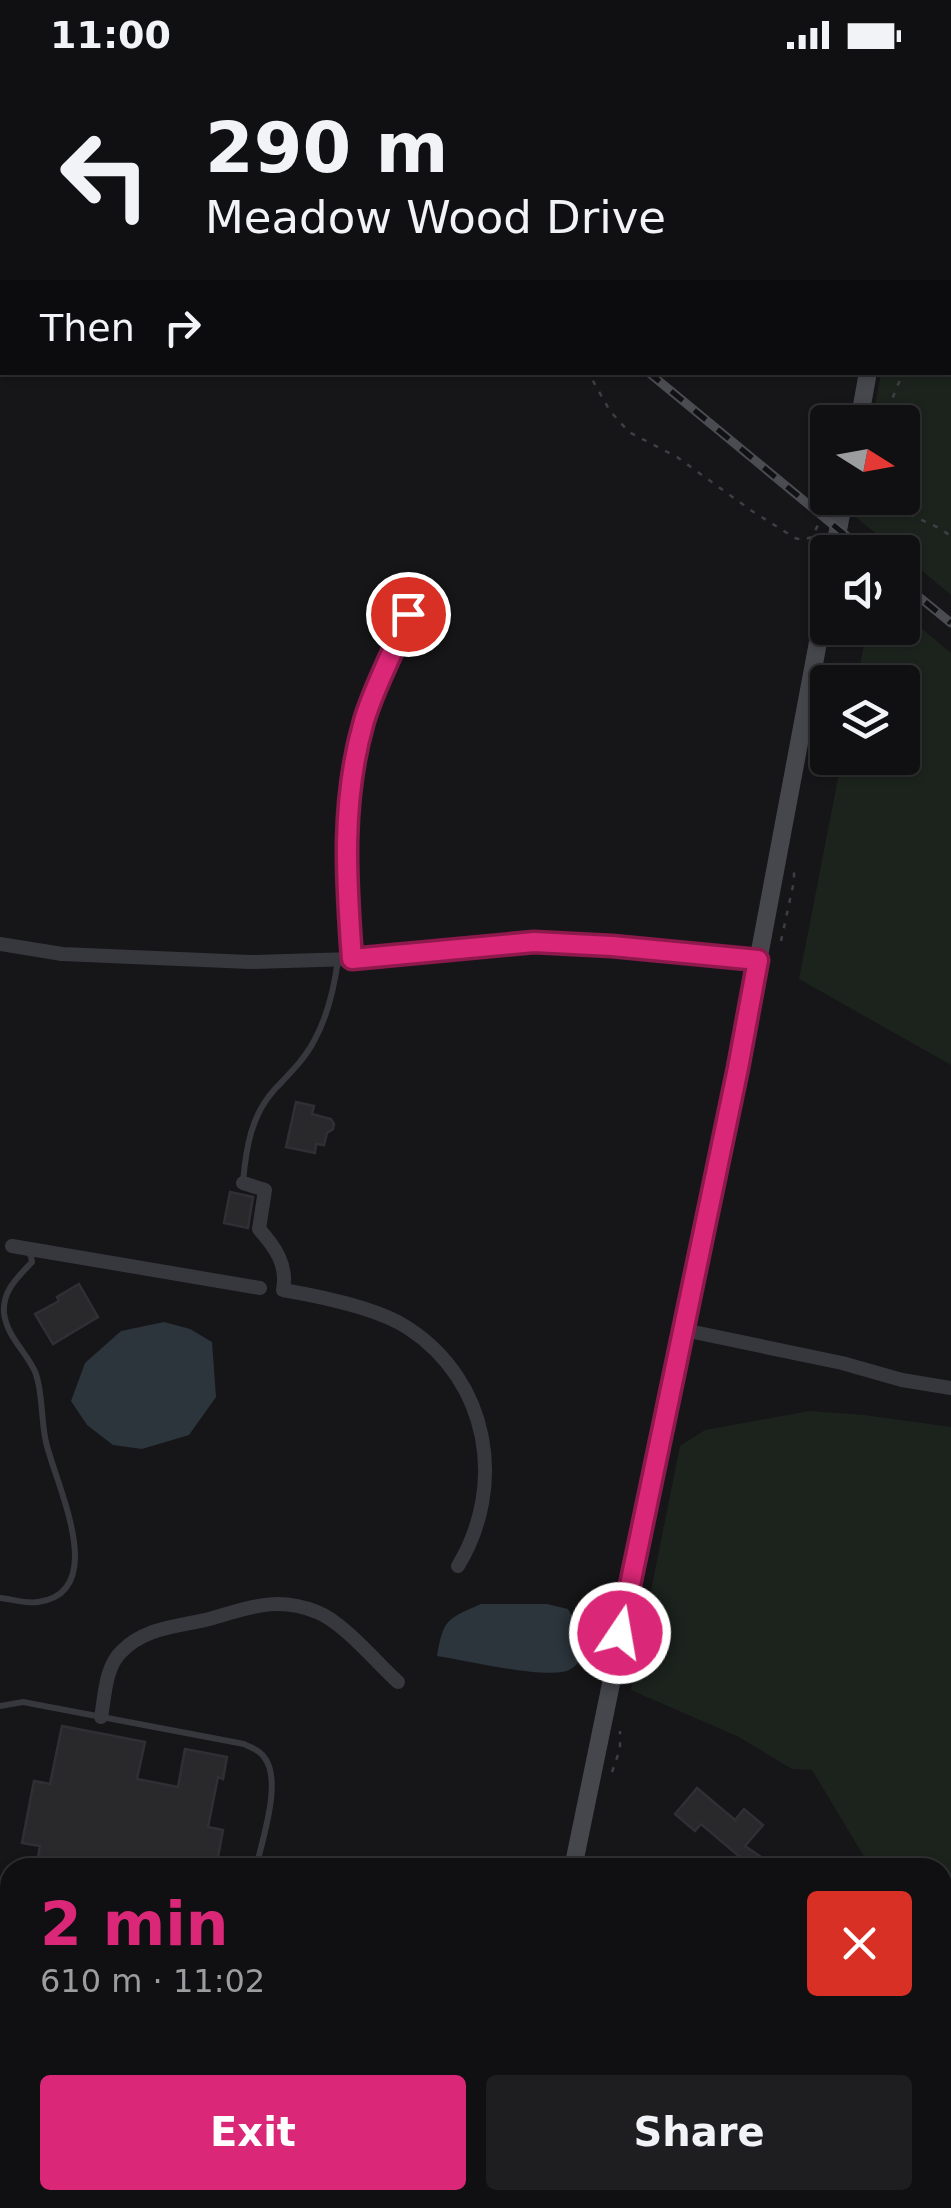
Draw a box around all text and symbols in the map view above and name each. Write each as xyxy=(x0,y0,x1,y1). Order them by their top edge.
text: 11:00 xyxy=(50,13,171,57)
text: 290 m xyxy=(205,107,448,189)
icon: left xyxy=(40,110,170,240)
text: Meadow Wood Drive xyxy=(205,191,666,244)
icon: right xyxy=(155,300,210,355)
text: Then xyxy=(40,306,135,350)
north arrow xyxy=(810,405,920,515)
map controls xyxy=(810,405,920,775)
button: sound xyxy=(810,535,920,645)
pin xyxy=(366,572,451,657)
icon: arrive xyxy=(381,587,436,642)
button: layers xyxy=(810,665,920,775)
position arrow xyxy=(568,1581,672,1685)
text: 2 min xyxy=(40,1889,228,1959)
button: close xyxy=(807,1891,912,1996)
text: 610 m · 11:02 xyxy=(40,1962,265,2000)
button: Exit xyxy=(40,2075,466,2190)
button: Share xyxy=(486,2075,912,2190)

